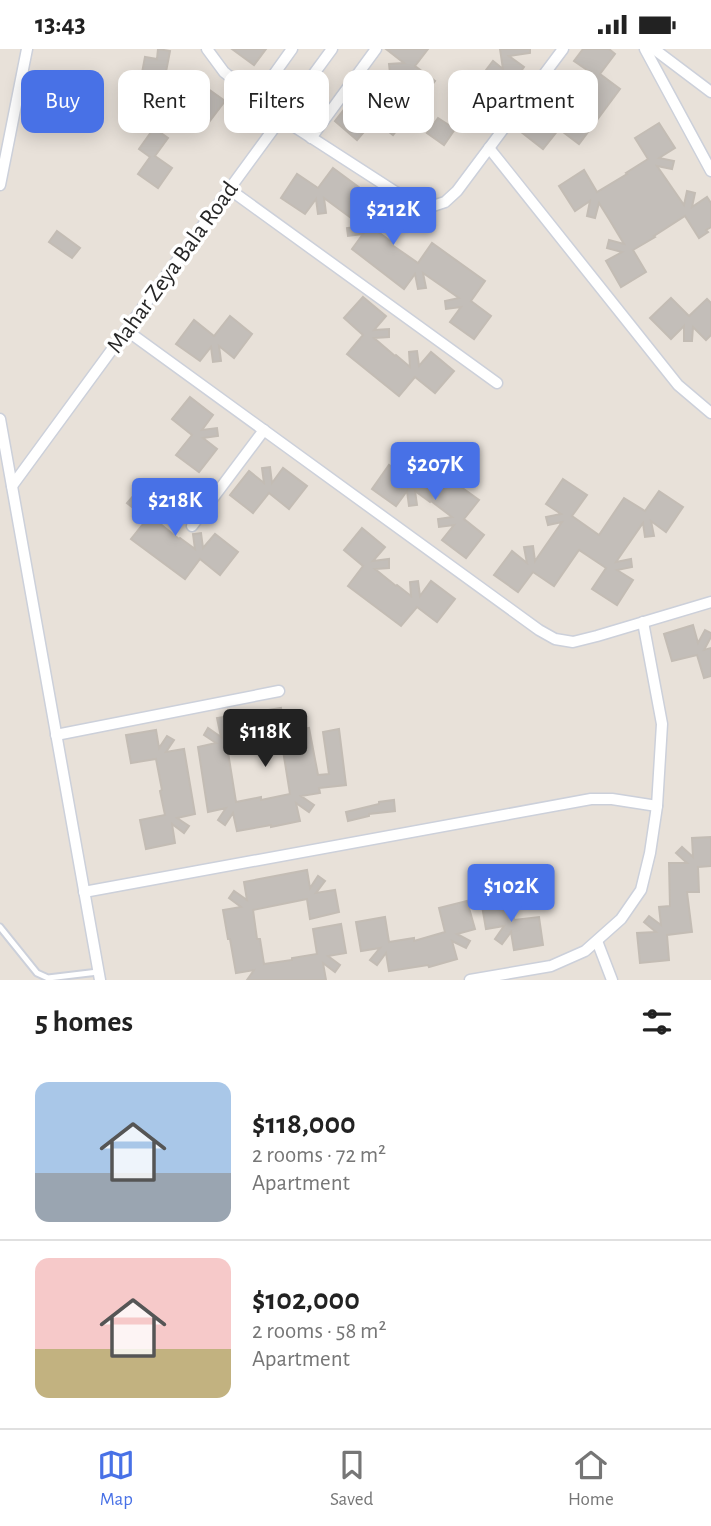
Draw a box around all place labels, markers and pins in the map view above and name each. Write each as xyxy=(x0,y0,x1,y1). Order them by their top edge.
pin: $212K xyxy=(344,187,442,247)
pin: $207K xyxy=(386,442,484,502)
pin: $218K xyxy=(126,479,224,538)
pin: $118K xyxy=(216,709,314,769)
pin: $102K xyxy=(462,865,560,924)

